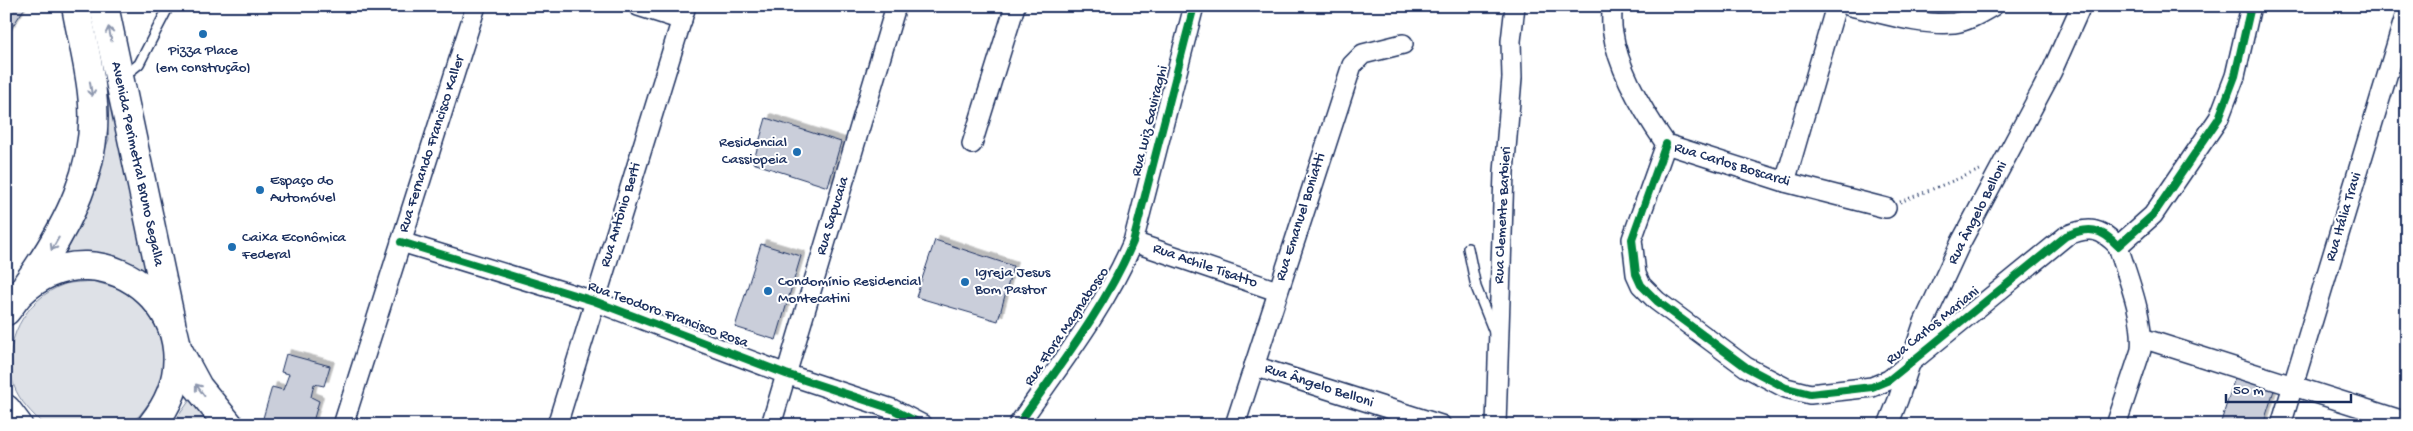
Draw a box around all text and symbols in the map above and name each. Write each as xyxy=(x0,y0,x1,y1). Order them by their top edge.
one-way arrow xyxy=(105,27,114,43)
marker: Pizza Place (em construção) xyxy=(197,28,209,40)
place label: Pizza Place (em construção) xyxy=(155,42,251,77)
street label: Rua Fernando Francisco Kaller xyxy=(395,52,470,235)
street label: Avenida Perimetral Bruno Segalla xyxy=(106,60,168,269)
street label: Rua Luiz Gaviraghi xyxy=(1127,64,1173,178)
one-way arrow xyxy=(87,80,97,96)
place label: Residencial Cassiopeia xyxy=(719,134,788,169)
street label: Rua Carlos Boscardi xyxy=(1672,139,1792,191)
marker: Residencial Cassiopeia xyxy=(791,146,803,158)
street label: Rua Clemente Barbieri xyxy=(1490,146,1516,284)
street label: Rua Emanuel Boniatti xyxy=(1272,151,1330,283)
street label: Rua Ângelo Belloni xyxy=(1944,158,2012,268)
street label: Rua Antônio Berti xyxy=(597,160,645,270)
street label: Rua Itália Travi xyxy=(2322,170,2366,264)
place label: Espaço do Automóvel xyxy=(270,172,336,207)
street label: Rua Sapucaia xyxy=(812,174,854,258)
marker: Espaço do Automóvel xyxy=(254,184,266,196)
place label: Caixa Econômica Federal xyxy=(241,229,347,264)
one-way arrow xyxy=(50,236,60,250)
street label: Rua Achile Tisatto xyxy=(1150,240,1260,292)
marker: Caixa Econômica Federal xyxy=(226,241,238,253)
place label: Igreja Jesus Bom Pastor xyxy=(974,264,1051,299)
street label: Rua Flora Magnabosco xyxy=(1021,264,1114,390)
place label: Condomínio Residencial Montecatini xyxy=(778,273,921,308)
marker: Igreja Jesus Bom Pastor xyxy=(959,276,971,288)
street label: Rua Teodoro Francisco Rosa xyxy=(585,278,751,353)
street label: Rua Carlos Mariani xyxy=(1883,283,1983,369)
marker: Condomínio Residencial Montecatini xyxy=(762,285,774,297)
street label: Rua Ângelo Belloni xyxy=(1262,360,1376,412)
scale bar xyxy=(2226,371,2350,403)
text: 50 m xyxy=(2233,382,2264,400)
one-way arrow xyxy=(195,383,206,397)

